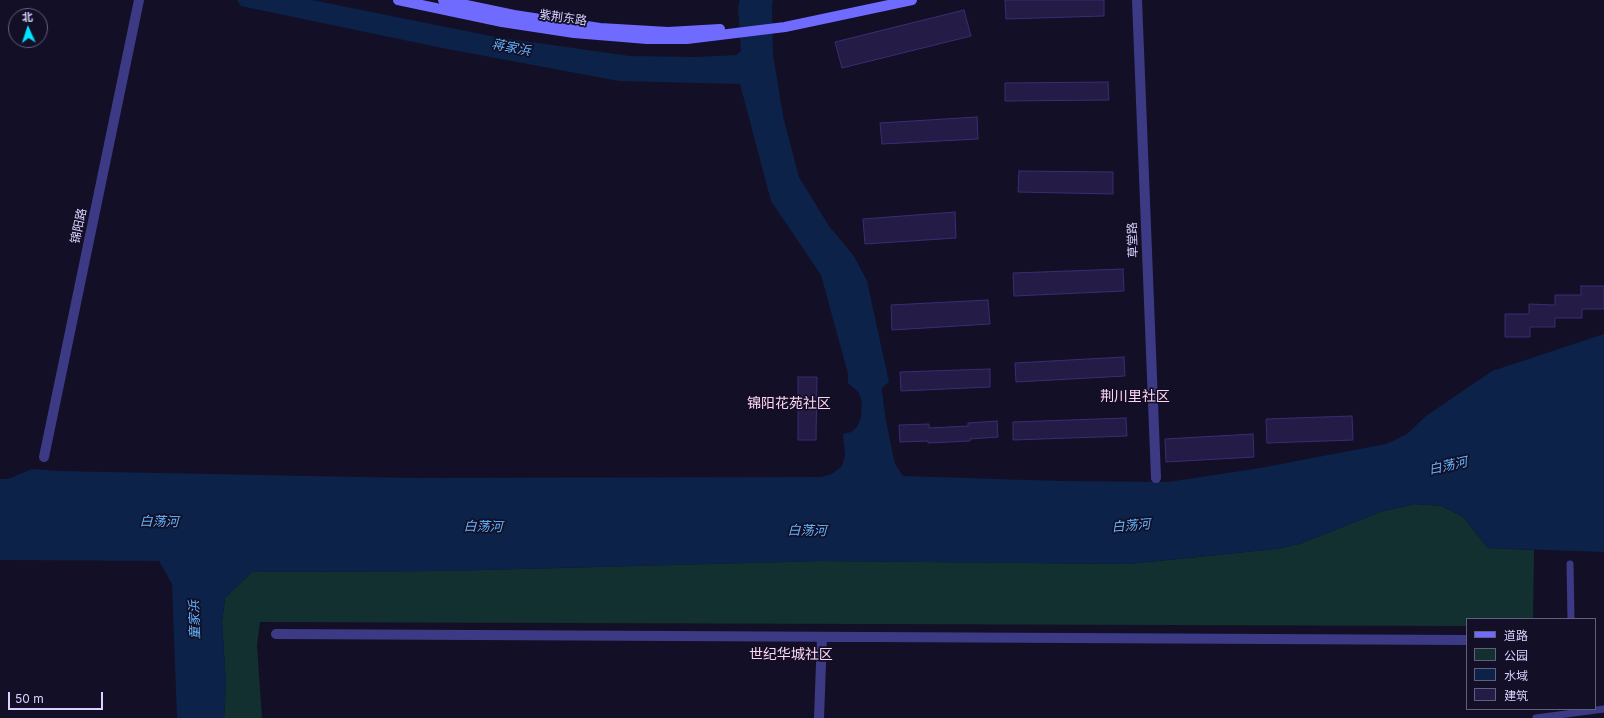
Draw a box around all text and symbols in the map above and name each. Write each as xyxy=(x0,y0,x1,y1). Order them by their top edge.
north arrow xyxy=(8,8,48,48)
street label: 紫荆东路 xyxy=(538,8,588,28)
text: 北 xyxy=(22,10,33,24)
water label: 蒋家浜 xyxy=(490,37,532,59)
street label: 锦阳路 xyxy=(68,207,90,245)
street label: 草堂路 xyxy=(1125,222,1141,258)
district label: 荆川里社区 xyxy=(1100,389,1170,405)
district label: 锦阳花苑社区 xyxy=(747,396,831,412)
water label: 白荡河 xyxy=(1427,454,1469,478)
water label: 白荡河 xyxy=(139,514,179,530)
water label: 白荡河 xyxy=(1111,517,1151,535)
water label: 白荡河 xyxy=(463,519,503,535)
water label: 白荡河 xyxy=(787,523,827,539)
water label: 童家浜 xyxy=(187,600,203,640)
legend xyxy=(1466,618,1596,710)
text: 道路 xyxy=(1504,628,1528,643)
district label: 世纪华城社区 xyxy=(749,647,833,663)
text: 公园 xyxy=(1504,648,1528,663)
text: 水域 xyxy=(1504,668,1528,683)
scale bar xyxy=(10,684,105,710)
text: 建筑 xyxy=(1504,688,1528,703)
text: 50 m xyxy=(15,691,44,706)

